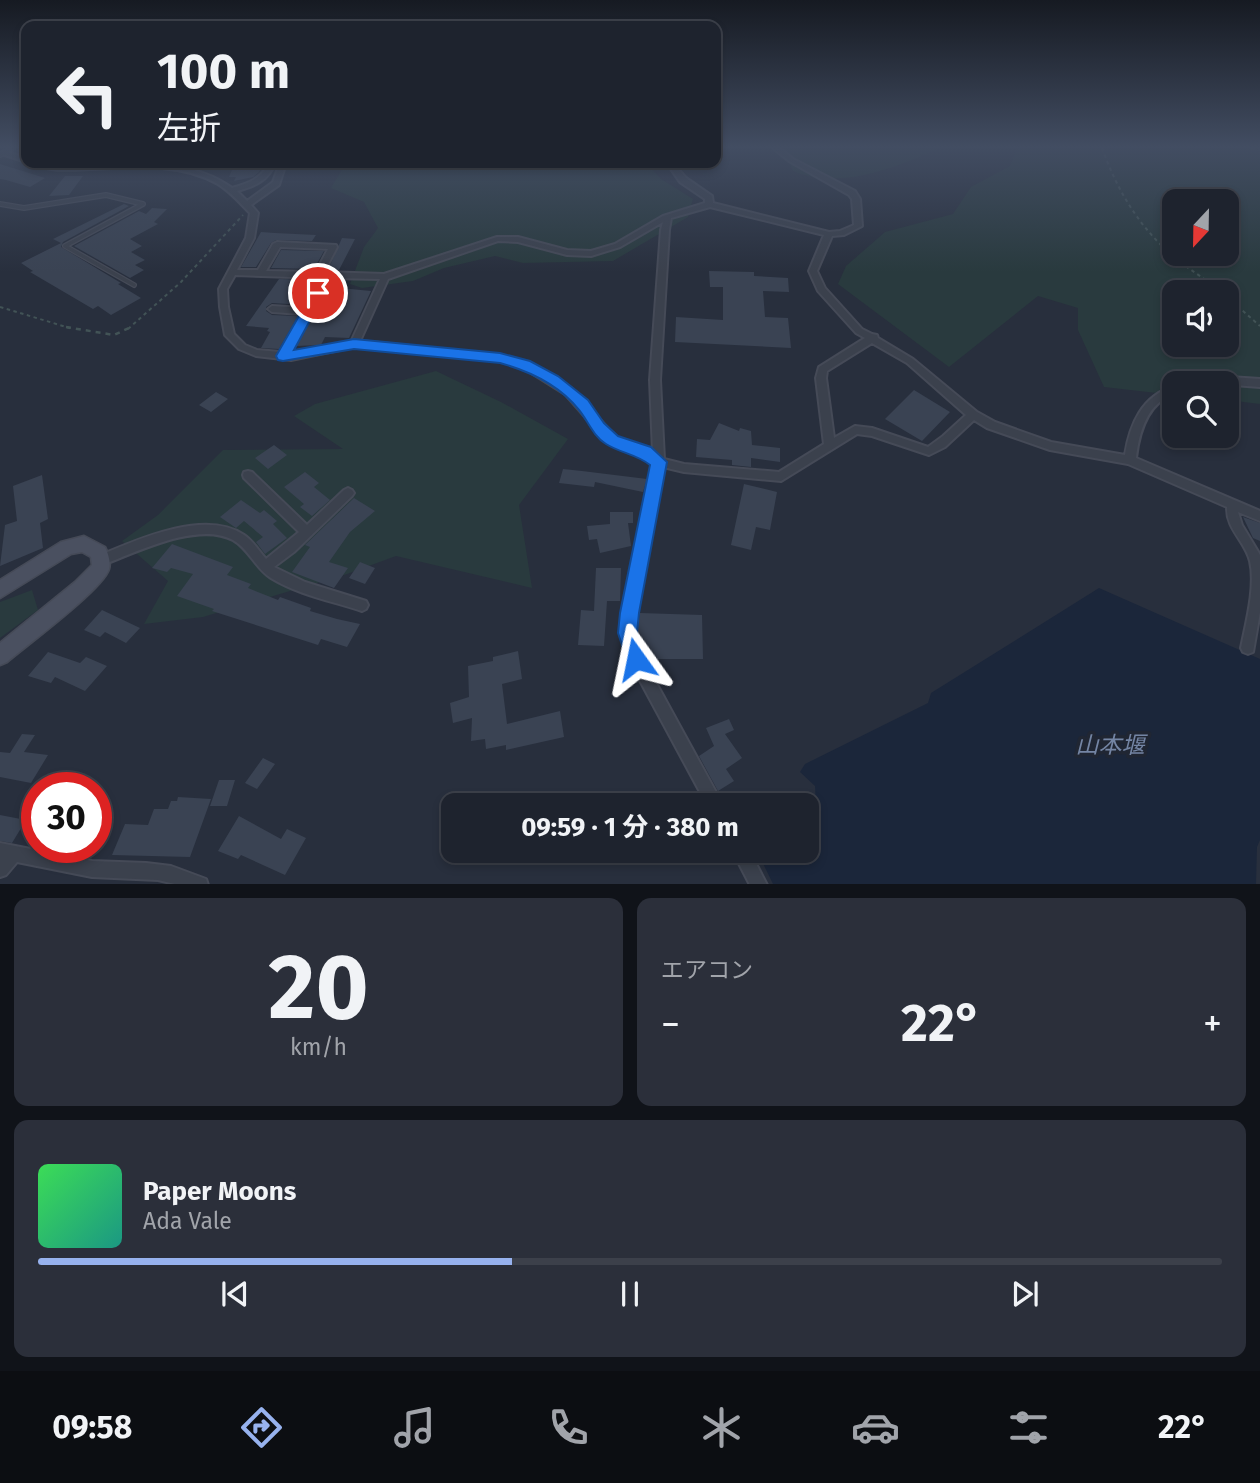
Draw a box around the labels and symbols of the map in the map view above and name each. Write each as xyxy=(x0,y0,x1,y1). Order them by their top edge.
north arrow xyxy=(1162,189,1239,266)
pin xyxy=(288,263,348,323)
position arrow xyxy=(599,622,673,696)
water label: 山本堰 xyxy=(1076,731,1149,759)
speed limit sign: 30 xyxy=(21,772,112,863)

